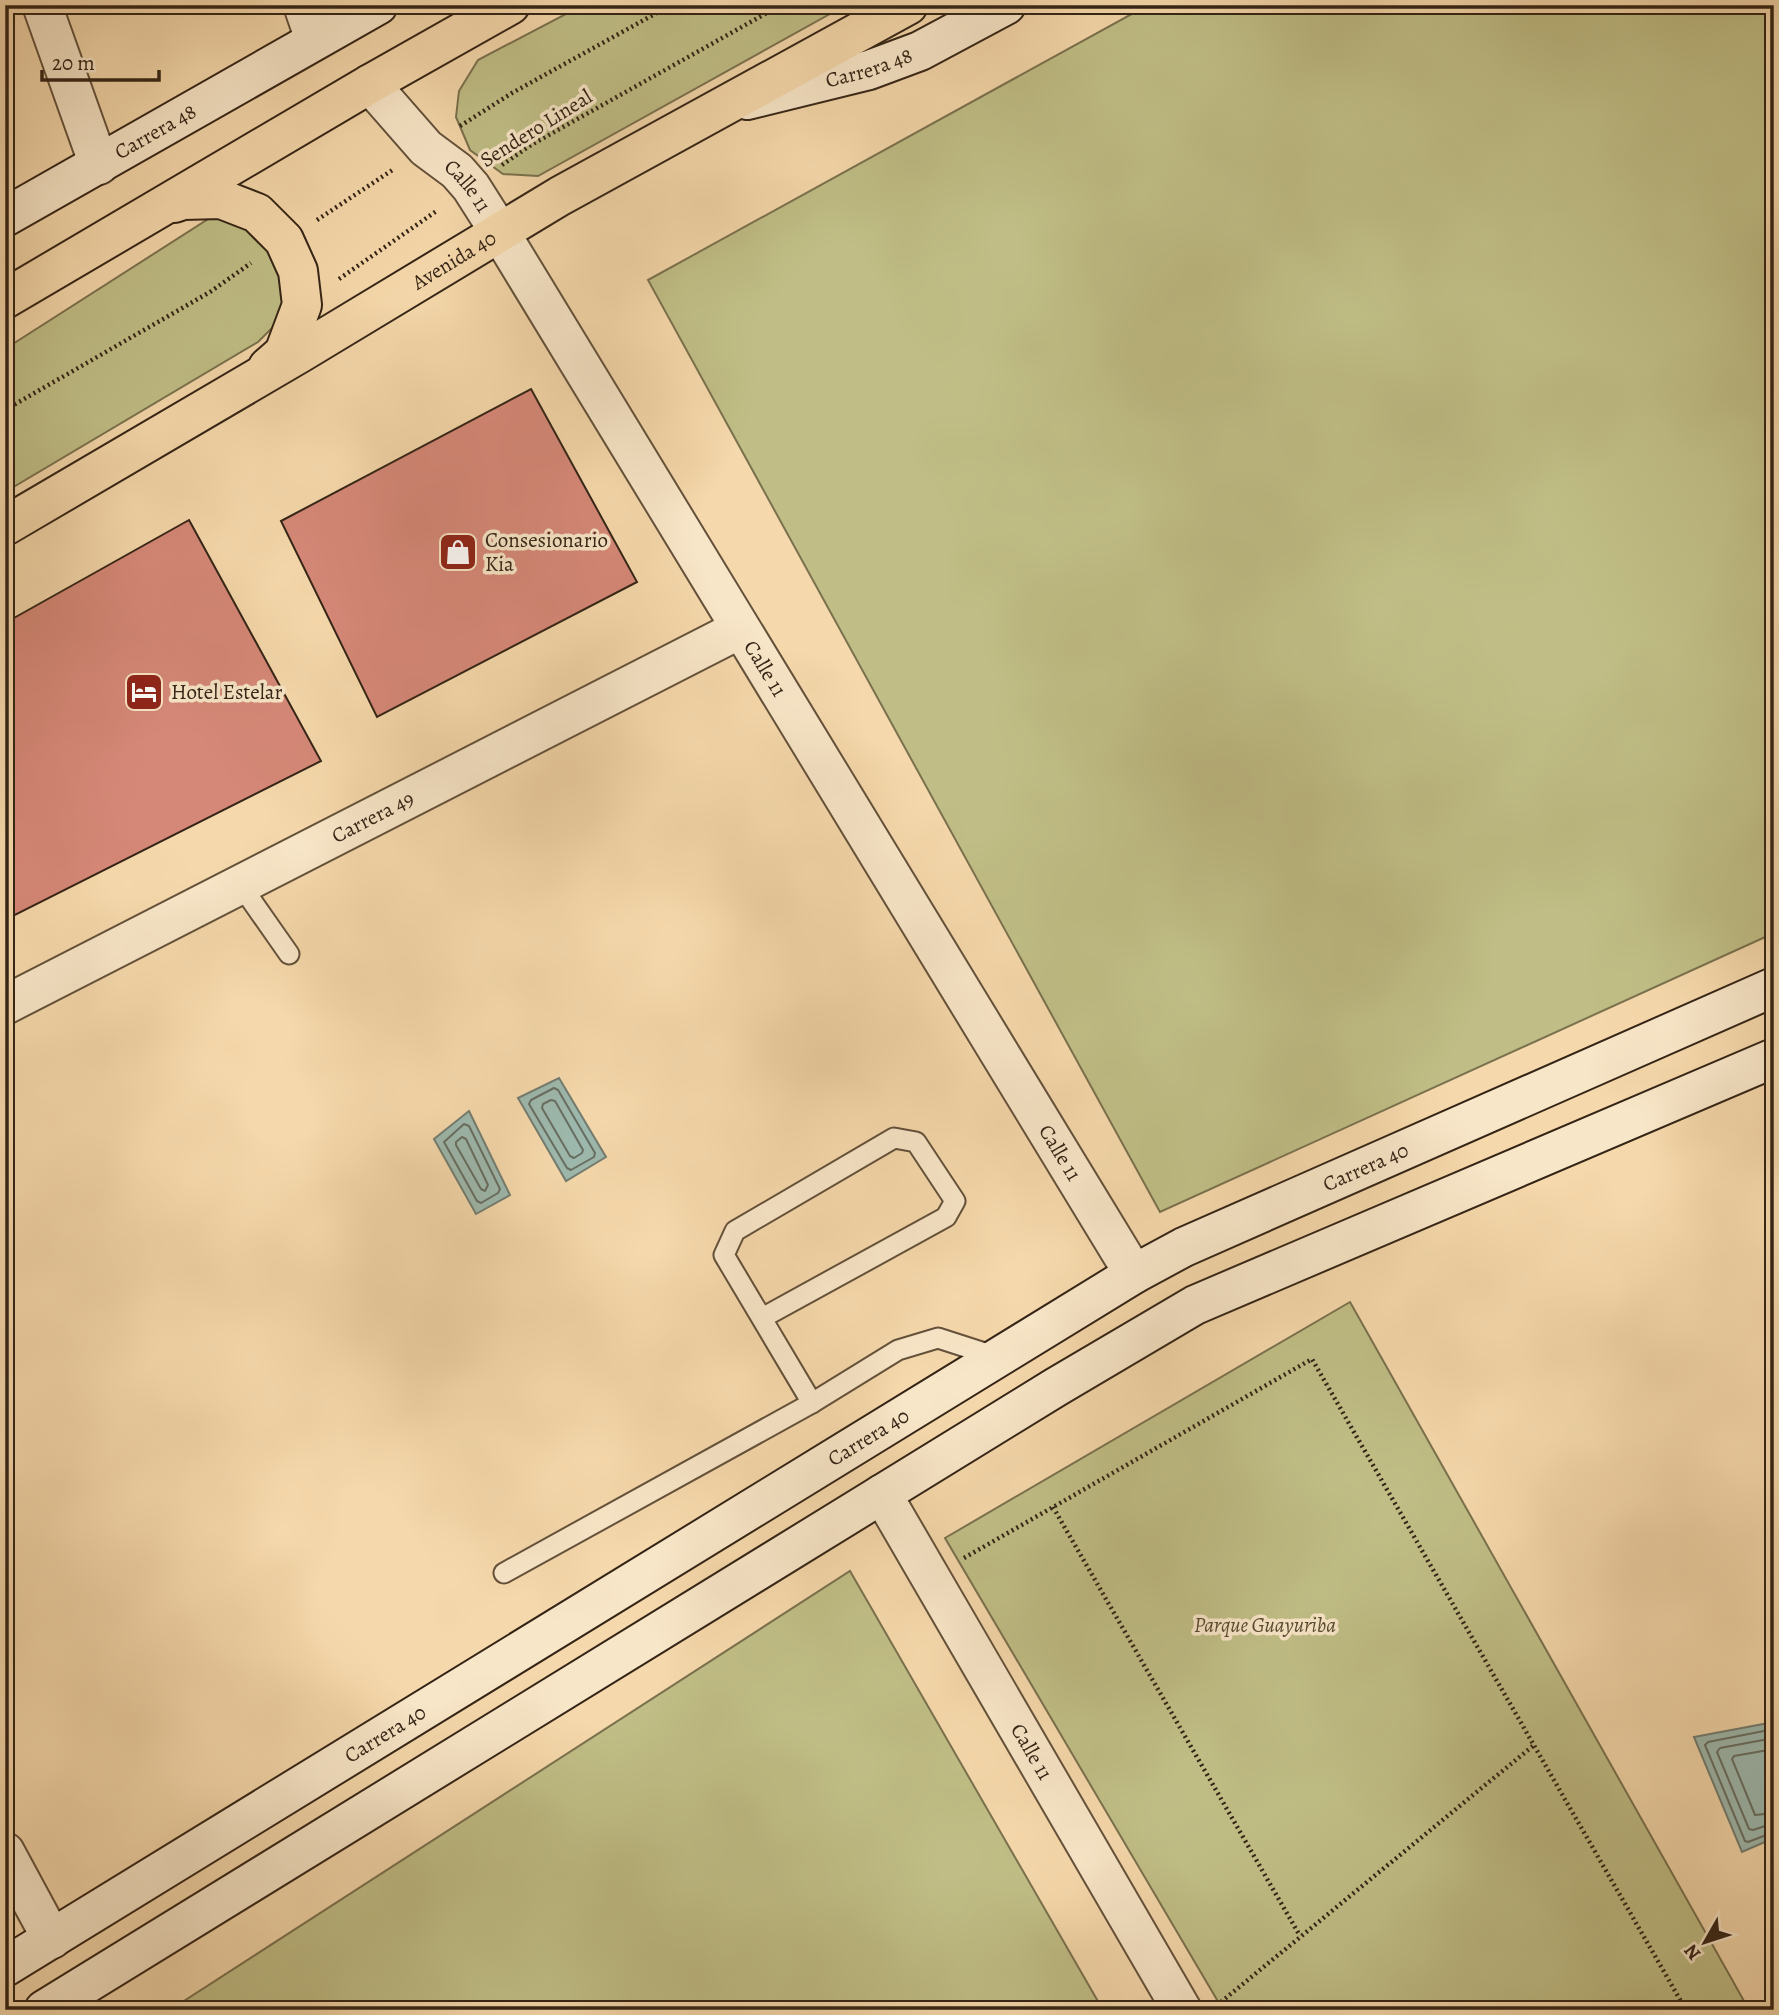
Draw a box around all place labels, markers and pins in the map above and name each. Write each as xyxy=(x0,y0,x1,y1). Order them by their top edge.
place label: Consesionario Kia xyxy=(485,526,608,578)
shop icon: Consesionario Kia xyxy=(437,531,479,573)
hotel icon: Hotel Estelar xyxy=(123,671,165,713)
place label: Hotel Estelar xyxy=(171,678,283,706)

